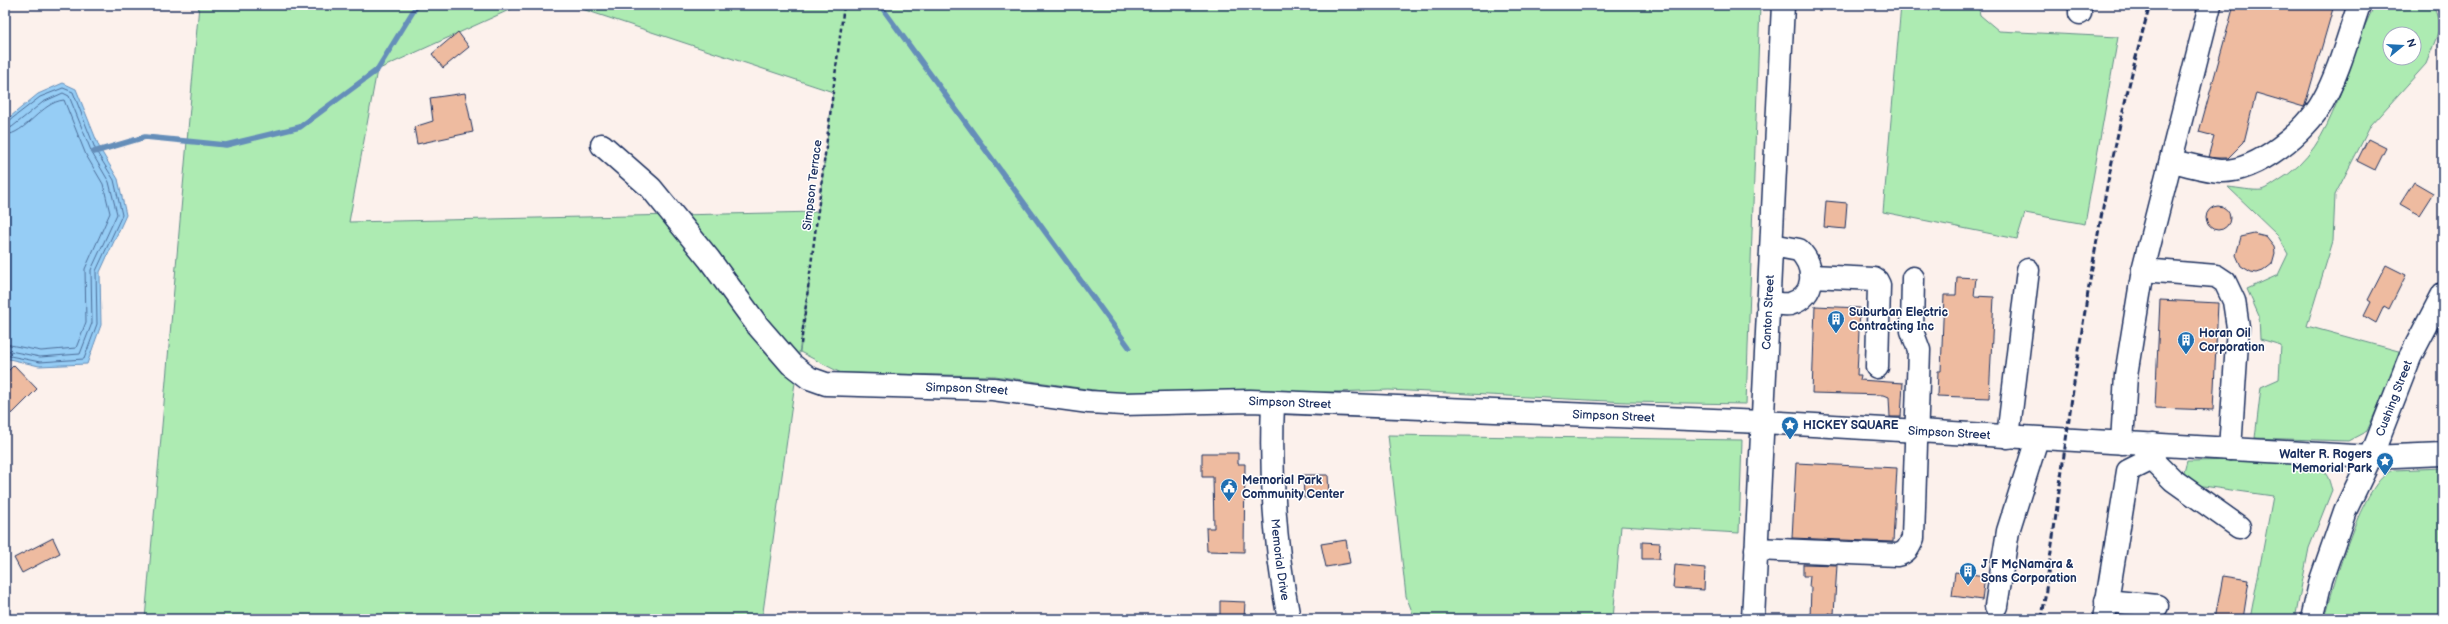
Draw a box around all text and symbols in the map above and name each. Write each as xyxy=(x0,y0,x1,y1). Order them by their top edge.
north arrow xyxy=(2382,26,2422,66)
text: N xyxy=(2404,37,2418,49)
street label: Simpson Terrace xyxy=(799,139,825,231)
street label: Canton Street xyxy=(1759,274,1778,350)
place label: Suburban Electric Contracting Inc xyxy=(1849,305,1948,334)
building icon: Suburban Electric Contracting Inc xyxy=(1826,309,1846,334)
place label: Horan Oil Corporation xyxy=(2199,326,2265,355)
building icon: Horan Oil Corporation xyxy=(2176,330,2196,355)
street label: Cushing Street xyxy=(2373,358,2416,439)
street label: Simpson Street xyxy=(925,380,1009,399)
street label: Simpson Street xyxy=(1248,394,1332,412)
street label: Simpson Street xyxy=(1572,407,1655,426)
place icon: HICKEY SQUARE xyxy=(1780,415,1800,440)
place label: HICKEY SQUARE xyxy=(1803,418,1899,433)
street label: Simpson Street xyxy=(1908,423,1991,443)
place label: Walter R. Rogers Memorial Park xyxy=(2279,447,2373,476)
place icon: Walter R. Rogers Memorial Park xyxy=(2375,451,2395,476)
place label: Memorial Park Community Center xyxy=(1242,473,1344,502)
public building icon: Memorial Park Community Center xyxy=(1219,477,1239,502)
street label: Memorial Drive xyxy=(1267,518,1292,602)
place label: J F McNamara & Sons Corporation xyxy=(1981,557,2077,586)
building icon: J F McNamara & Sons Corporation xyxy=(1958,561,1978,586)

